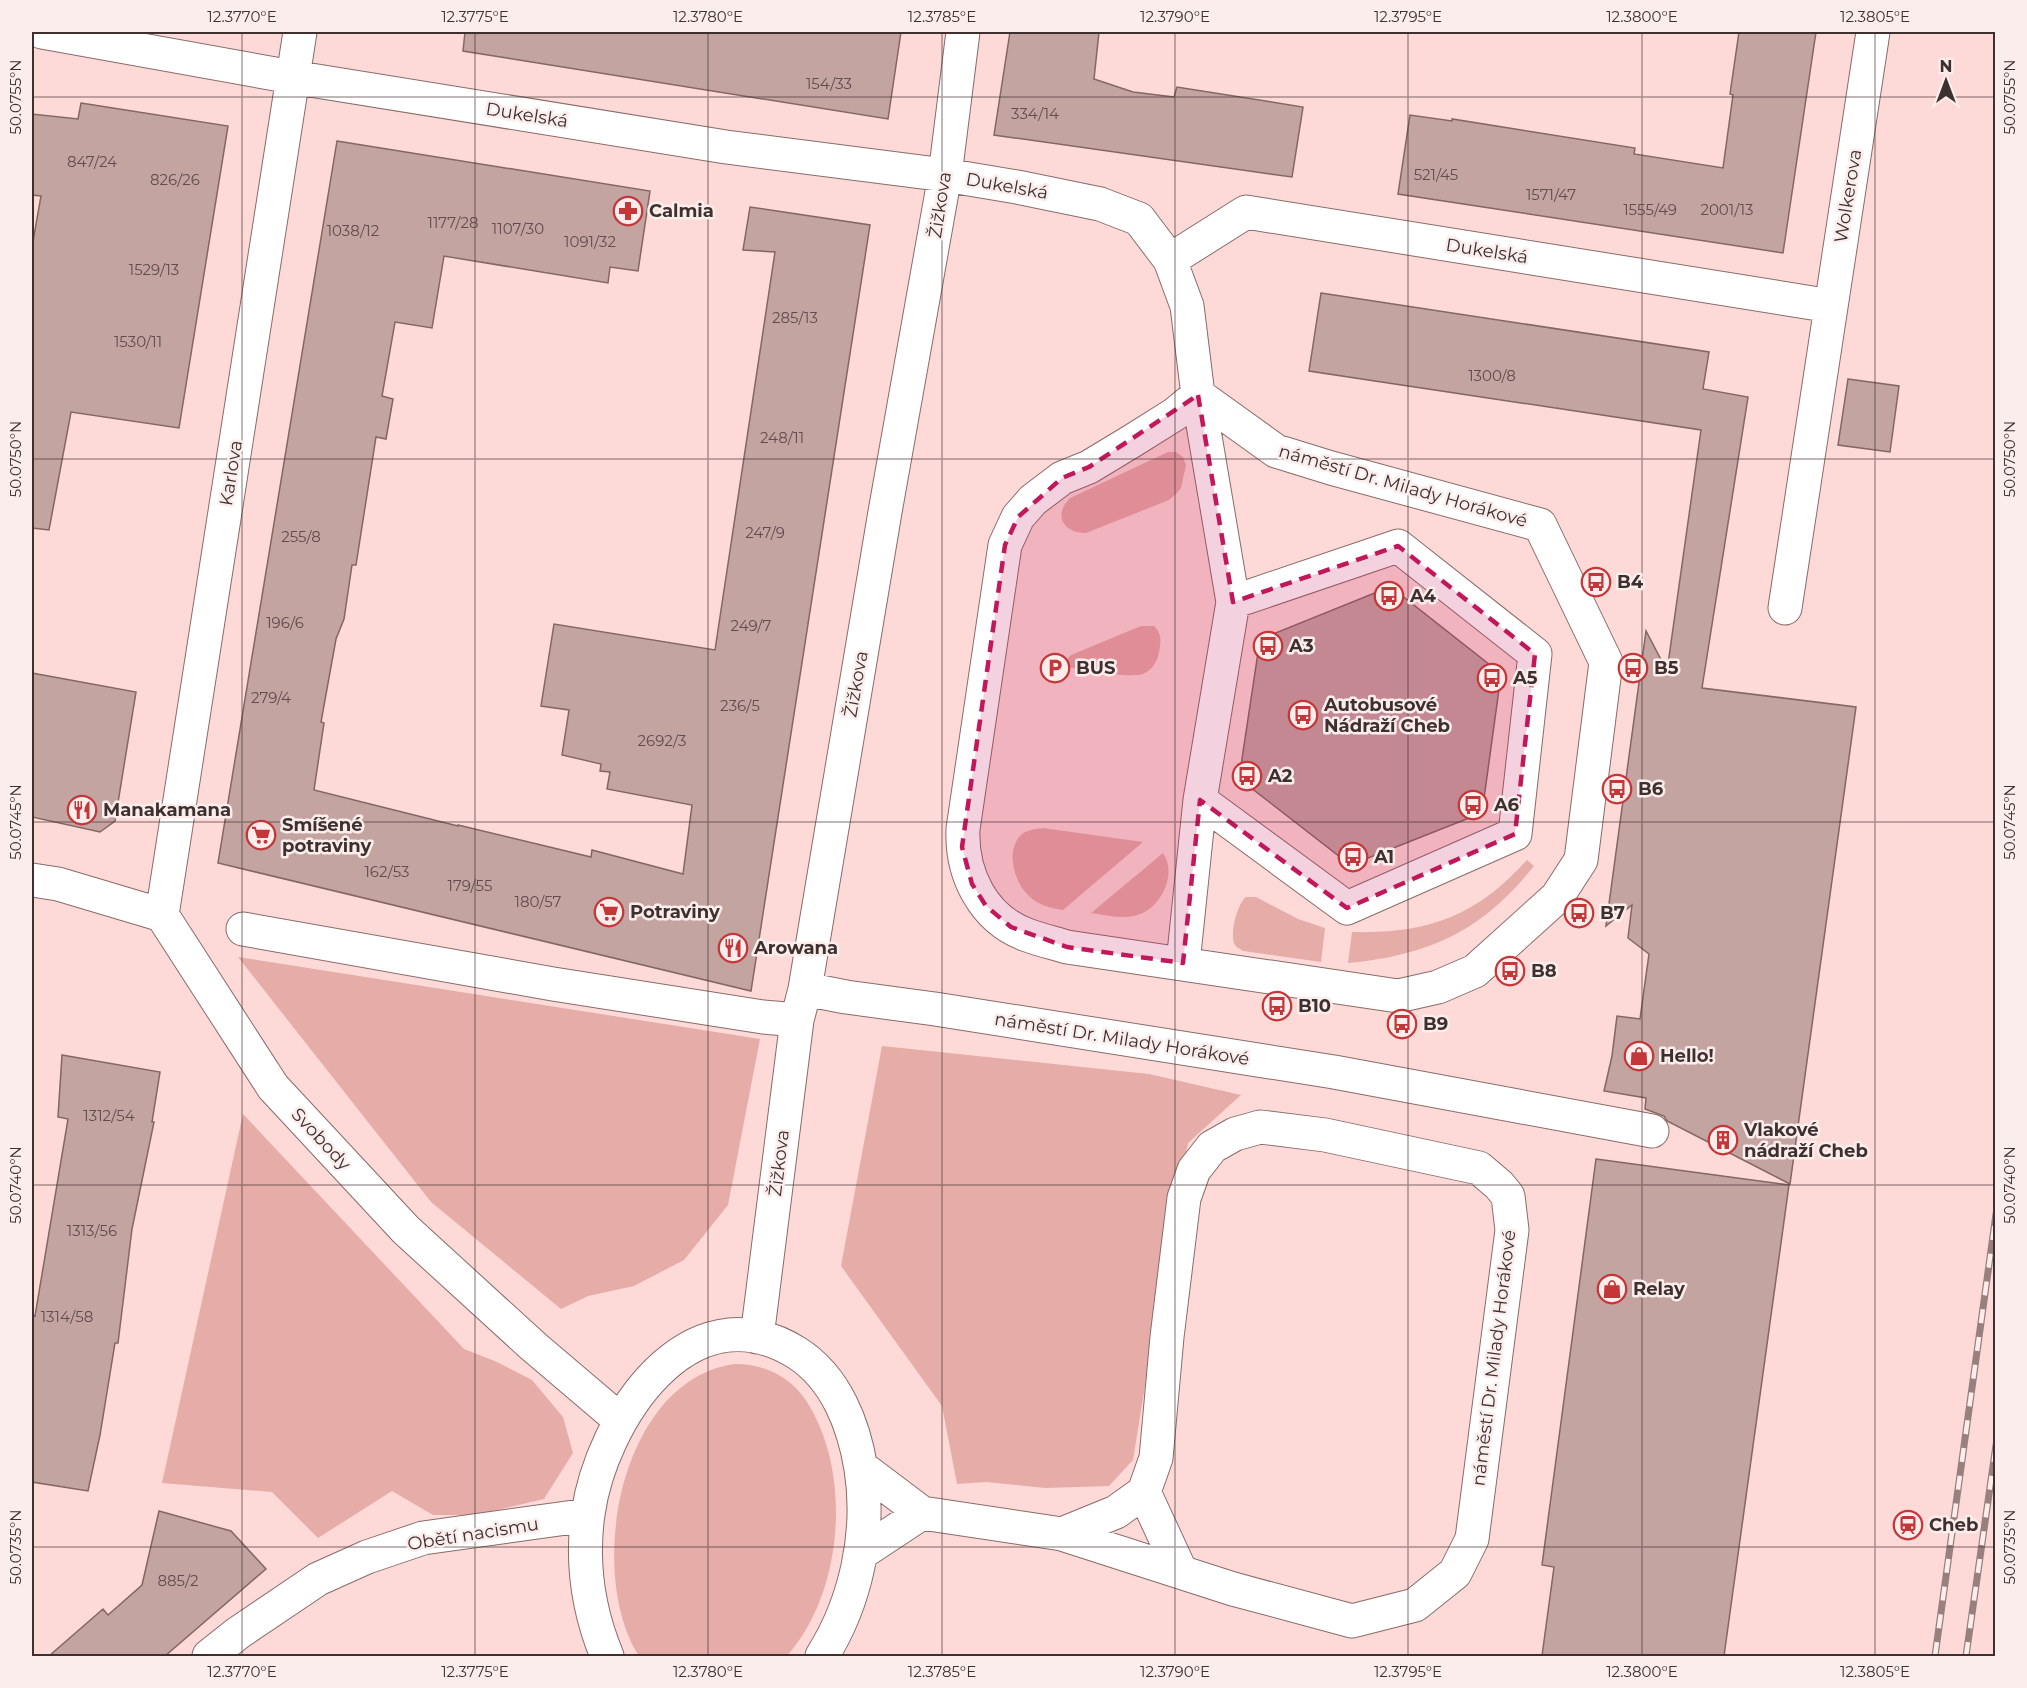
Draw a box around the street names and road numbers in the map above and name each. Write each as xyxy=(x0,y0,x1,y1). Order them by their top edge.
street label: Dukelská xyxy=(484,98,570,132)
street label: Wolkerova xyxy=(1830,148,1866,244)
street label: Dukelská xyxy=(964,168,1050,204)
street label: Žižkova xyxy=(924,170,956,240)
street label: Dukelská xyxy=(1444,234,1530,268)
street label: Karlova xyxy=(215,439,247,507)
street label: náměstí Dr. Milady Horákové xyxy=(1276,440,1530,532)
street label: Žižkova xyxy=(839,649,873,719)
street label: náměstí Dr. Milady Horákové xyxy=(993,1008,1251,1070)
street label: Svobody xyxy=(287,1103,355,1175)
street label: Žižkova xyxy=(764,1128,794,1198)
street label: náměstí Dr. Milady Horákové xyxy=(1467,1229,1521,1487)
street label: Obětí nacismu xyxy=(406,1513,540,1555)

